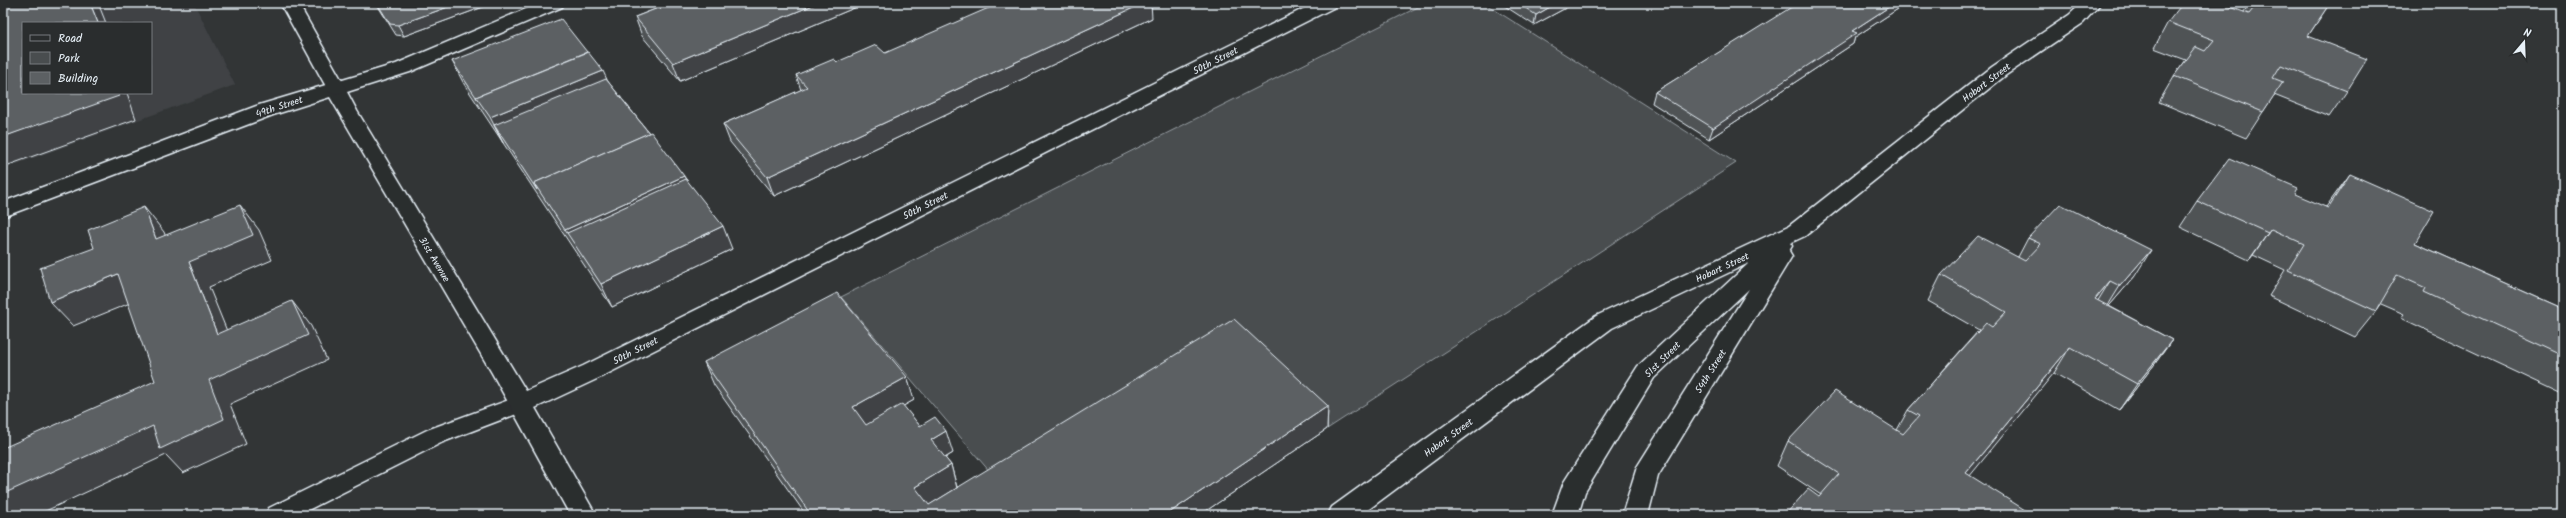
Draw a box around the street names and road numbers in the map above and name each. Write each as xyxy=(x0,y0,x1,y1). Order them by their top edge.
street label: 50th Street xyxy=(1190,43,1241,79)
street label: Hobart Street xyxy=(1959,59,2015,107)
street label: 49th Street xyxy=(254,92,305,122)
street label: 50th Street xyxy=(900,188,951,224)
street label: 31st Avenue xyxy=(414,234,454,286)
street label: Hobart Street xyxy=(1693,248,1752,287)
street label: 50th Street xyxy=(610,333,661,369)
street label: 51st Street xyxy=(1641,338,1685,382)
street label: 54th Street xyxy=(1691,346,1731,397)
street label: Hobart Street xyxy=(1421,414,1477,461)

